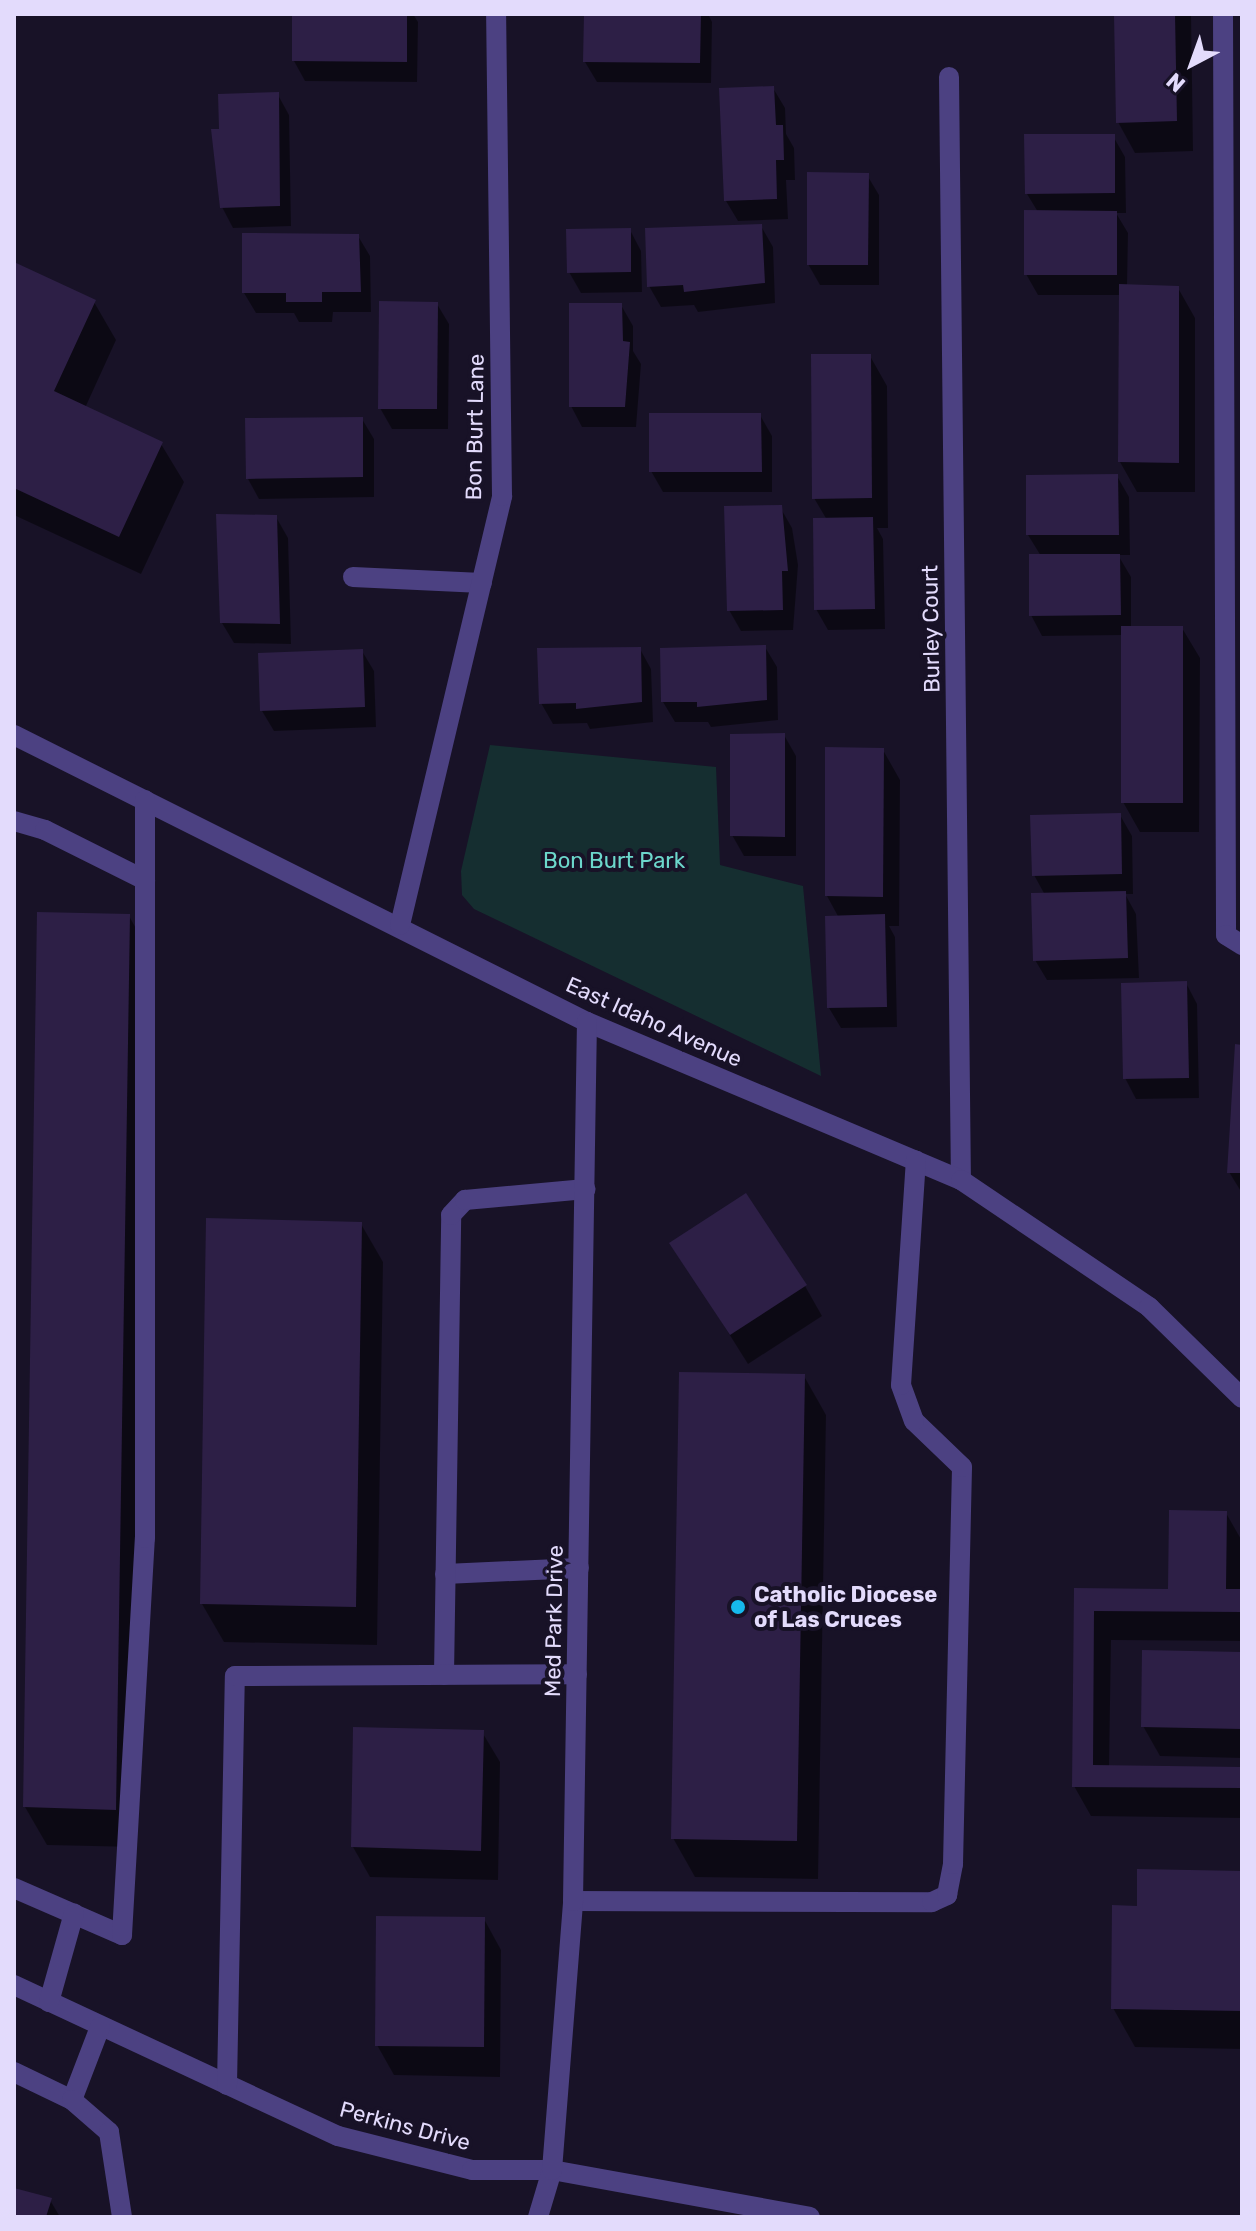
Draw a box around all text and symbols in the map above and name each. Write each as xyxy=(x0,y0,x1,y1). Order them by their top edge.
north arrow xyxy=(1152,24,1232,104)
text: N xyxy=(1161,67,1191,98)
street label: Bon Burt Lane xyxy=(461,354,489,500)
street label: Burley Court xyxy=(917,565,945,693)
park label: Bon Burt Park xyxy=(543,848,685,874)
street label: East Idaho Avenue xyxy=(562,971,746,1073)
street label: Med Park Drive xyxy=(539,1545,569,1697)
place label: Catholic Diocese of Las Cruces xyxy=(754,1581,937,1632)
marker: Catholic Diocese of Las Cruces xyxy=(729,1598,747,1616)
street label: Perkins Drive xyxy=(337,2096,473,2156)

